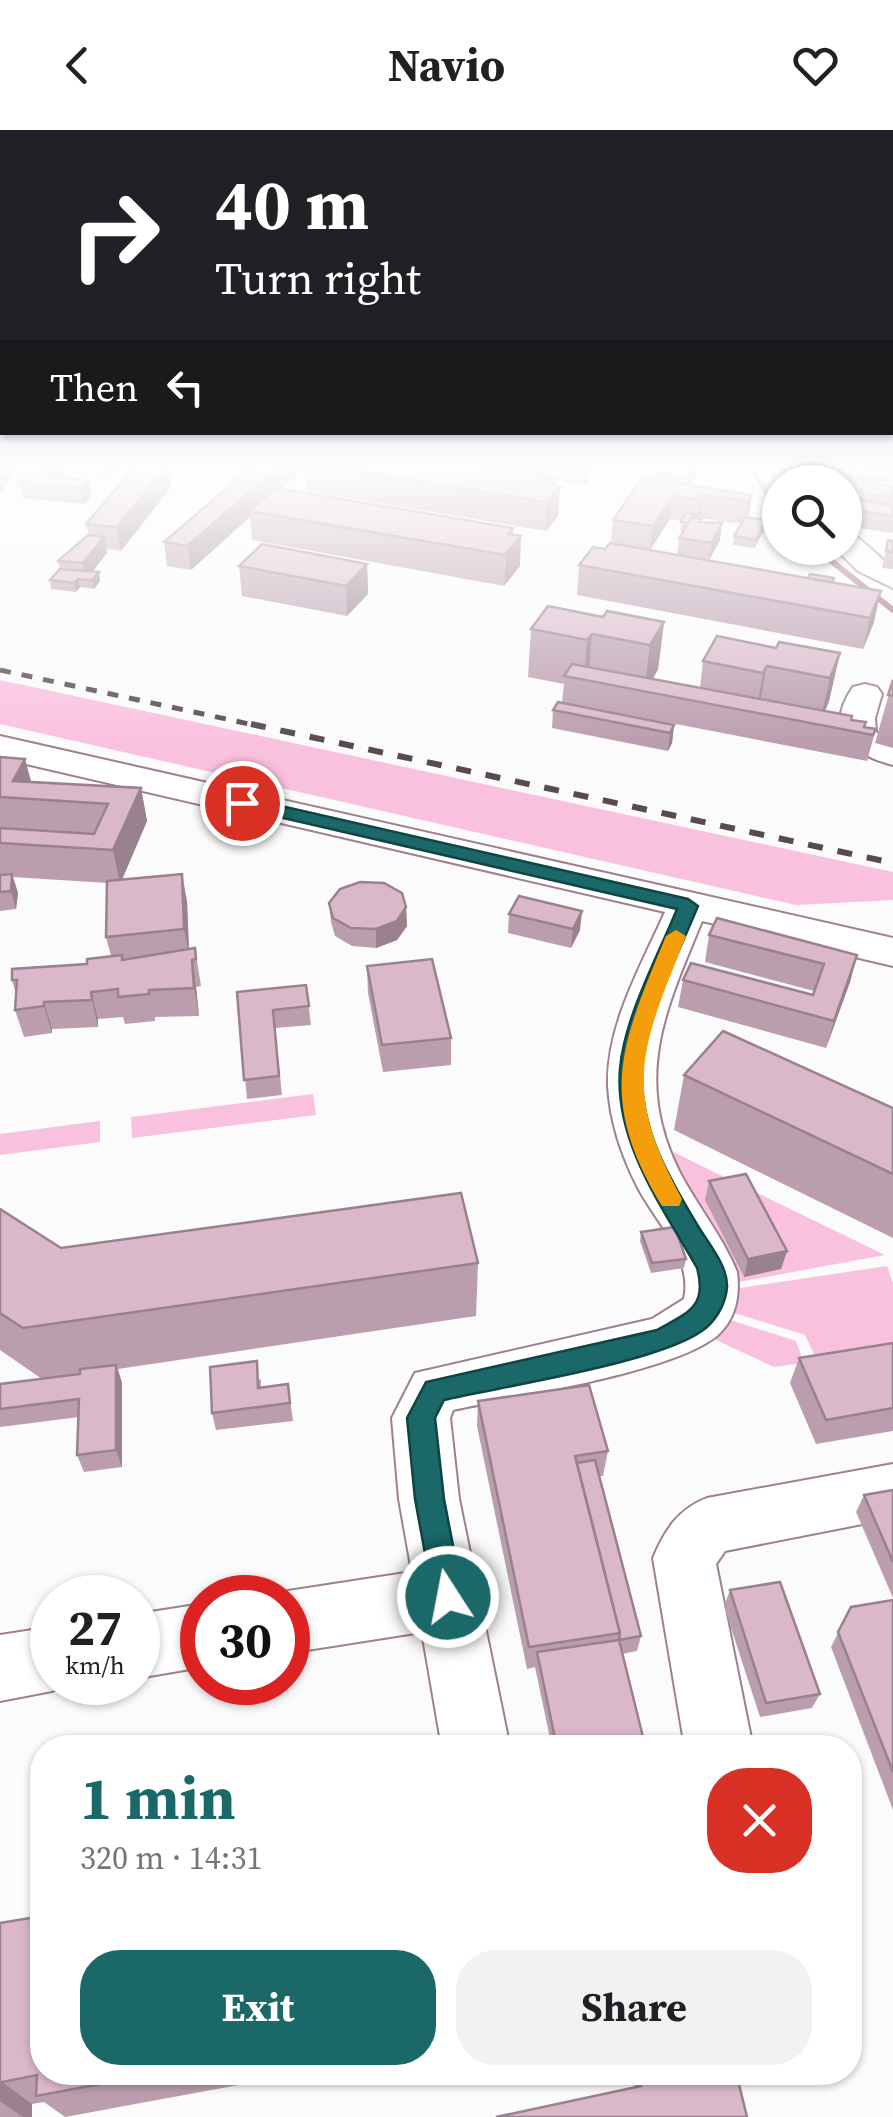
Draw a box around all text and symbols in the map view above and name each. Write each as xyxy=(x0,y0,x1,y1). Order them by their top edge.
text: Navio xyxy=(388,34,505,96)
icon: back xyxy=(50,38,105,93)
icon: heart xyxy=(788,38,843,93)
text: 40 m xyxy=(215,156,369,252)
icon: right xyxy=(50,170,180,300)
text: Turn right xyxy=(215,247,421,309)
icon: left xyxy=(158,360,213,415)
text: Then xyxy=(50,362,138,414)
map controls xyxy=(762,465,862,565)
button: search xyxy=(762,465,862,565)
pin xyxy=(200,761,285,846)
icon: arrive xyxy=(215,776,270,831)
position arrow xyxy=(396,1545,500,1649)
speed limit sign: 30 xyxy=(180,1575,310,1705)
text: 27 xyxy=(68,1593,122,1662)
text: km/h xyxy=(65,1648,125,1682)
text: 1 min xyxy=(80,1757,236,1839)
button: close xyxy=(707,1768,812,1873)
text: 320 m · 14:31 xyxy=(80,1836,262,1880)
button: Exit xyxy=(80,1950,436,2065)
button: Share xyxy=(456,1950,812,2065)

